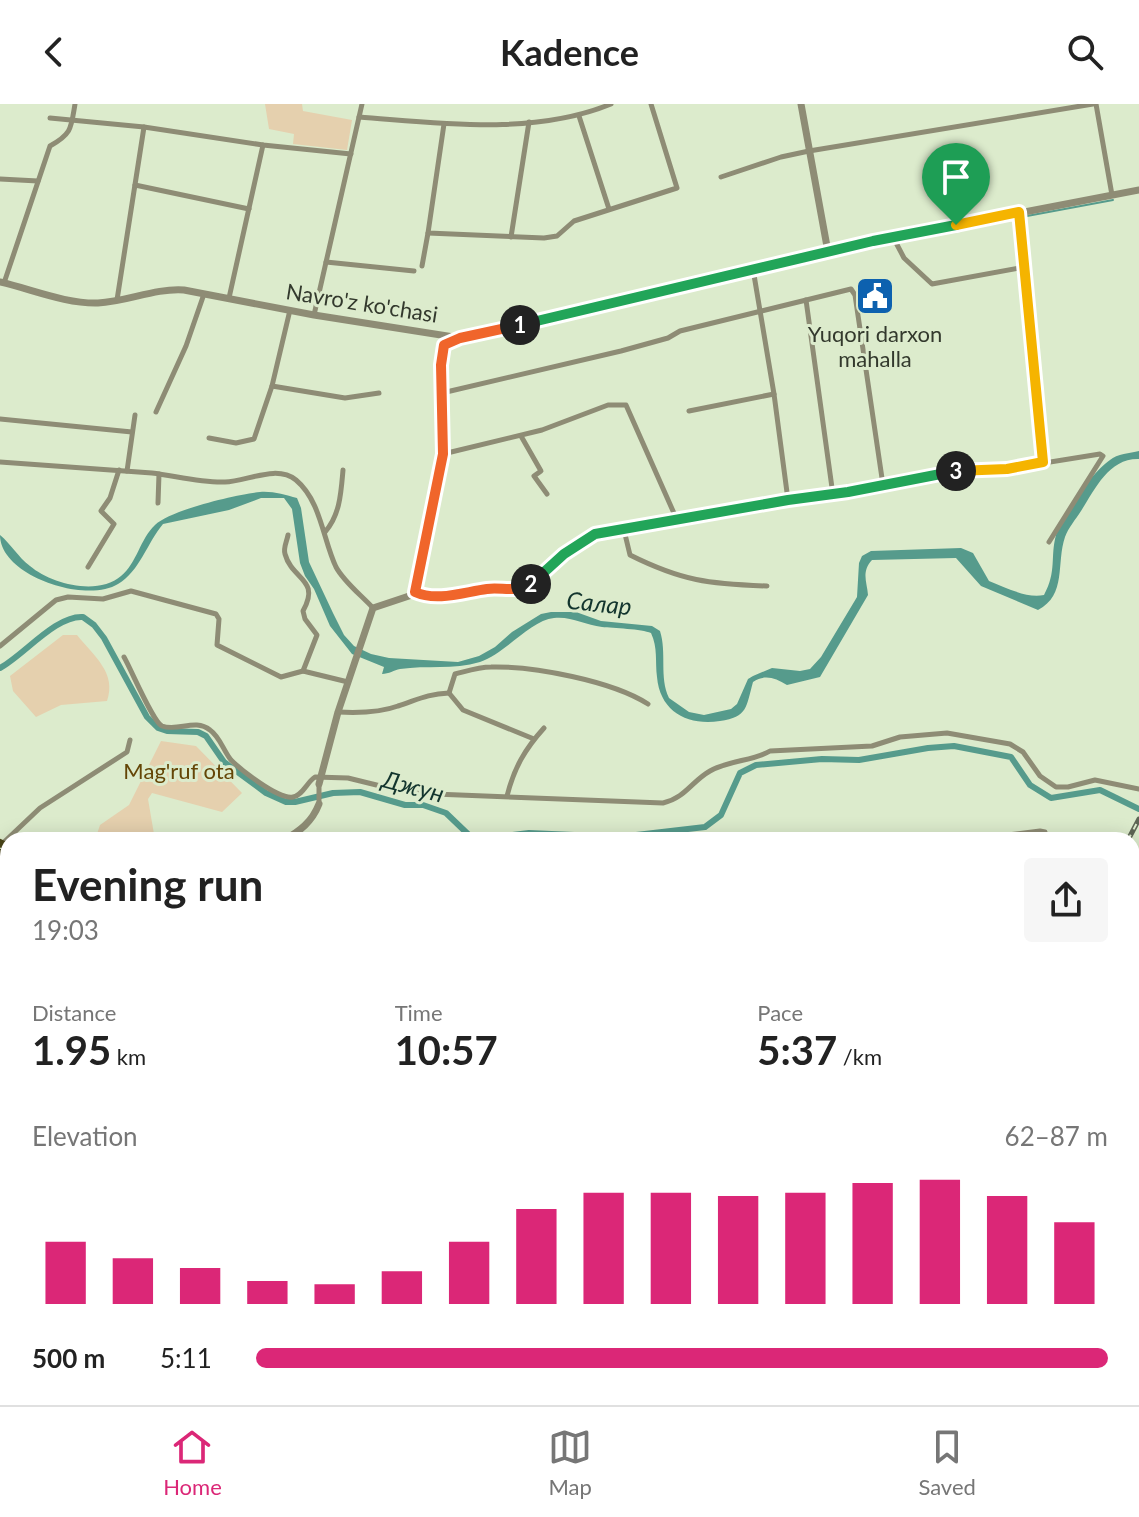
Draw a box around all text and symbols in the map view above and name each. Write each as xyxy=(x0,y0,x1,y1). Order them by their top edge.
icon: back xyxy=(32,30,76,74)
text: Kadence xyxy=(500,30,639,74)
icon: search xyxy=(1063,30,1107,74)
pin xyxy=(922,143,990,225)
icon: arrive xyxy=(934,155,978,199)
public building icon: Yuqori darxon mahalla xyxy=(854,275,896,317)
street label: Navro'z ko'chasi xyxy=(284,277,440,328)
pin: 1 xyxy=(500,305,540,345)
text: 1 xyxy=(514,311,526,338)
place label: Yuqori darxon mahalla xyxy=(808,320,942,372)
pin: 3 xyxy=(936,451,976,491)
text: 3 xyxy=(950,457,962,484)
pin: 2 xyxy=(511,564,551,604)
text: 2 xyxy=(525,570,537,597)
water label: Салар xyxy=(565,585,633,620)
park label: Mag'ruf ota xyxy=(123,757,235,784)
water label: Джун xyxy=(377,763,447,808)
text: Evening run xyxy=(32,858,263,910)
button: share xyxy=(1024,858,1108,942)
text: 19:03 xyxy=(32,914,99,946)
text: Distance xyxy=(32,999,116,1026)
text: Time xyxy=(395,999,443,1026)
text: Pace xyxy=(757,999,803,1026)
text: 1.95 xyxy=(32,1026,111,1074)
text: 10:57 xyxy=(395,1026,498,1074)
text: 5:37 xyxy=(757,1026,837,1074)
text: km xyxy=(111,1043,146,1070)
text: /km xyxy=(837,1043,882,1070)
text: Elevation xyxy=(32,1120,138,1152)
text: 62–87 m xyxy=(1005,1120,1108,1152)
text: 500 m xyxy=(32,1342,105,1374)
text: 5:11 xyxy=(160,1342,212,1374)
tab: Home xyxy=(163,1425,222,1500)
tab: Map xyxy=(548,1425,592,1500)
tab: Saved xyxy=(918,1425,976,1500)

